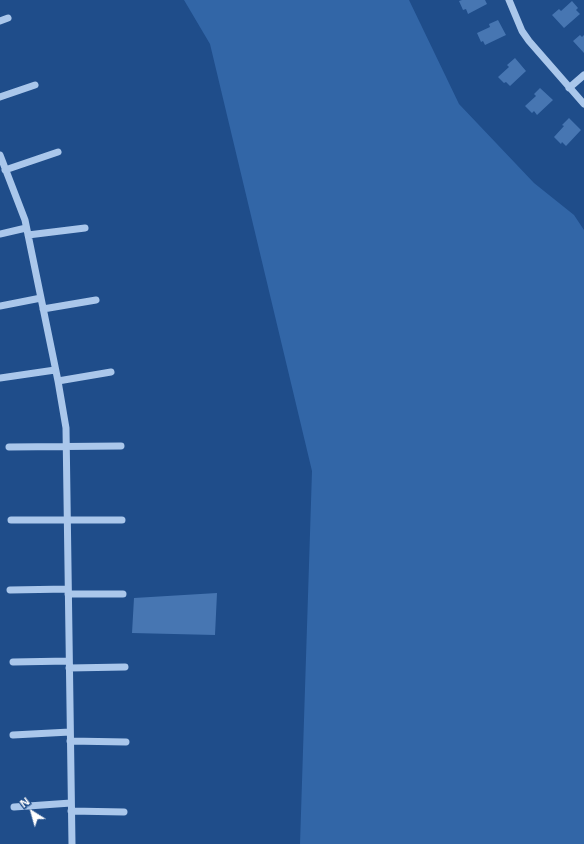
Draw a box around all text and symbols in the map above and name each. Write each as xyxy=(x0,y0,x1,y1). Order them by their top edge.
north arrow xyxy=(12,792,52,832)
text: N xyxy=(16,793,33,811)

